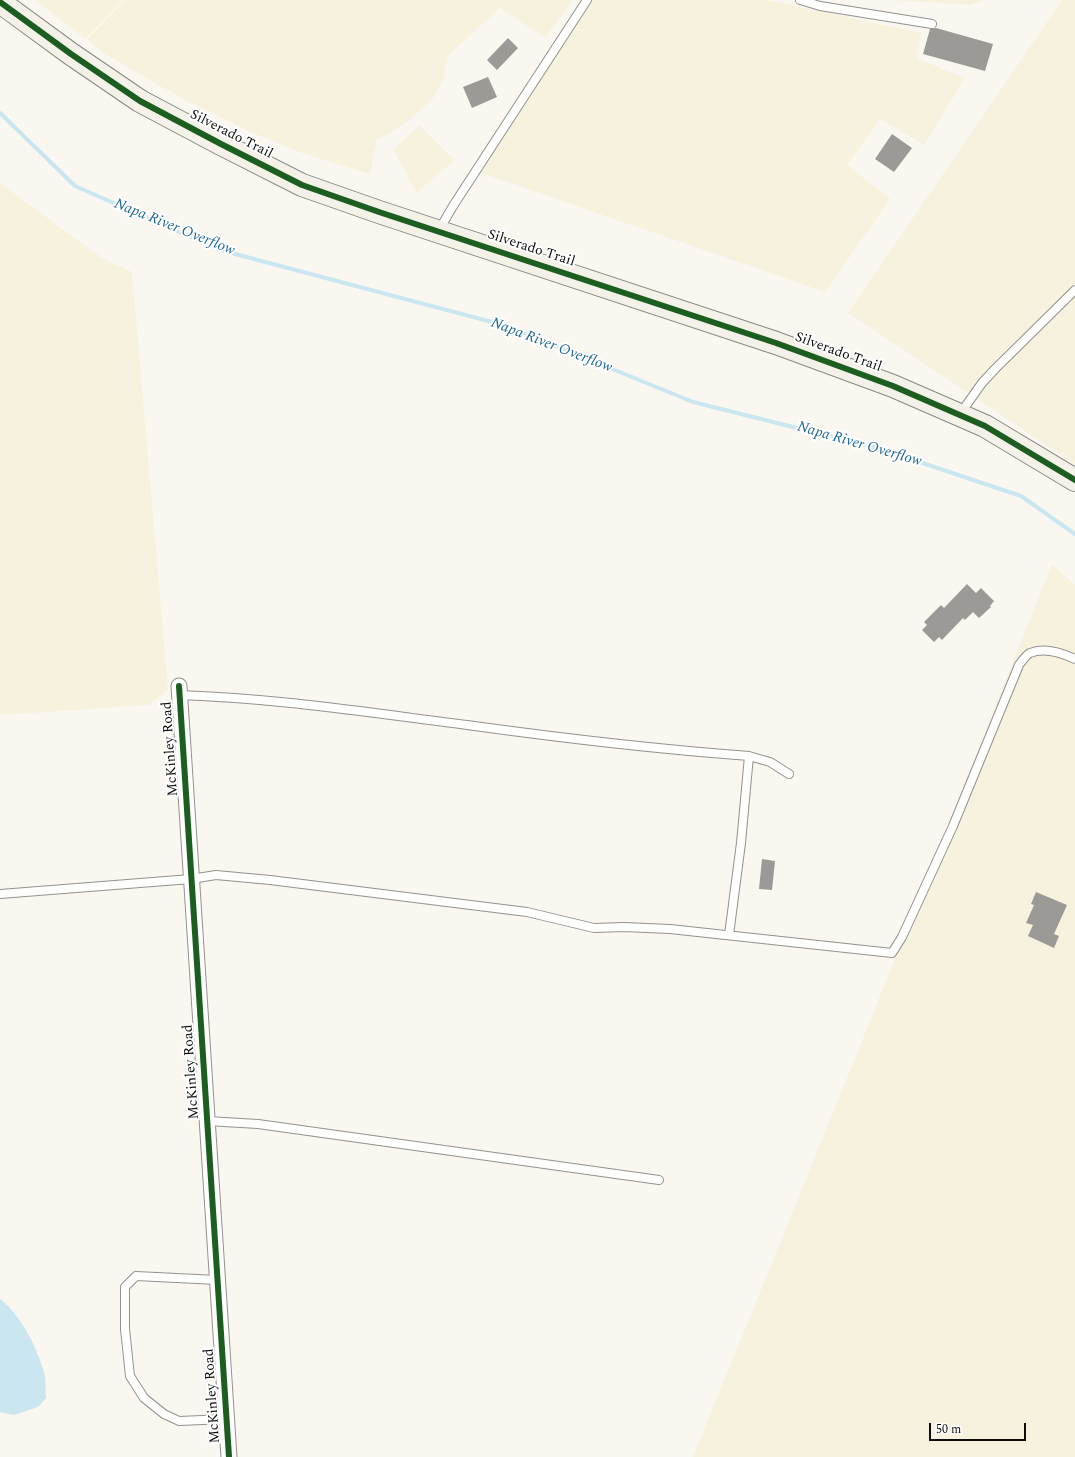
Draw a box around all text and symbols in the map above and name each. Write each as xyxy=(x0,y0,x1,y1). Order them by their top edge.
street label: Silverado Trail xyxy=(187,107,275,163)
water label: Napa River Overflow xyxy=(111,196,237,260)
street label: Silverado Trail xyxy=(485,227,577,271)
water label: Napa River Overflow xyxy=(488,315,614,377)
street label: Silverado Trail xyxy=(792,330,884,376)
water label: Napa River Overflow xyxy=(795,419,923,471)
street label: McKinley Road xyxy=(159,701,183,797)
street label: McKinley Road xyxy=(180,1024,204,1120)
street label: McKinley Road xyxy=(201,1348,225,1444)
scale bar xyxy=(931,1415,1028,1441)
text: 50 m xyxy=(936,1420,961,1439)

